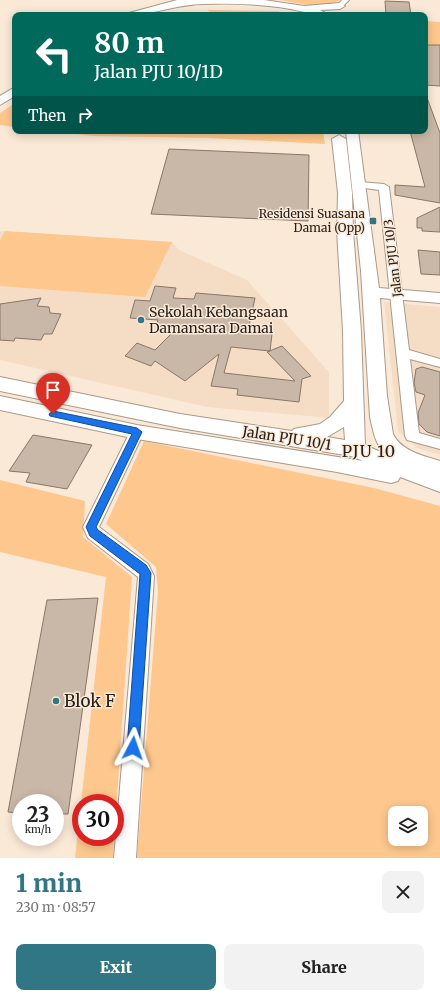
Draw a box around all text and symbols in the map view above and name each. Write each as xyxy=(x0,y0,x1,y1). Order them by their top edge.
text: 80 m xyxy=(94,25,165,61)
icon: left xyxy=(28,28,80,80)
text: Jalan PJU 10/1D xyxy=(94,60,223,83)
icon: right xyxy=(74,104,96,126)
text: Then xyxy=(28,106,66,125)
place label: Residensi Suasana Damai (Opp) xyxy=(259,206,366,235)
marker: Residensi Suasana Damai (Opp) xyxy=(368,216,378,226)
street label: Jalan PJU 10/3 xyxy=(380,218,405,299)
place label: Sekolah Kebangsaan Damansara Damai xyxy=(149,303,288,337)
marker: Sekolah Kebangsaan Damansara Damai xyxy=(136,315,146,325)
pin xyxy=(36,373,70,414)
icon: arrive xyxy=(42,379,64,401)
street label: Jalan PJU 10/1 xyxy=(240,422,333,454)
district label: PJU 10 xyxy=(342,441,396,461)
place label: Blok F xyxy=(64,690,116,712)
marker: Blok F xyxy=(51,696,61,706)
position arrow xyxy=(112,727,154,769)
speed limit sign: 30 xyxy=(72,794,124,846)
text: 23 xyxy=(27,802,49,827)
map controls xyxy=(388,806,428,846)
button: layers xyxy=(388,806,428,846)
text: km/h xyxy=(25,823,51,836)
text: 1 min xyxy=(16,868,82,899)
button: close xyxy=(382,871,424,913)
text: 230 m · 08:57 xyxy=(16,899,96,916)
button: Exit xyxy=(16,944,216,990)
button: Share xyxy=(224,944,424,990)

